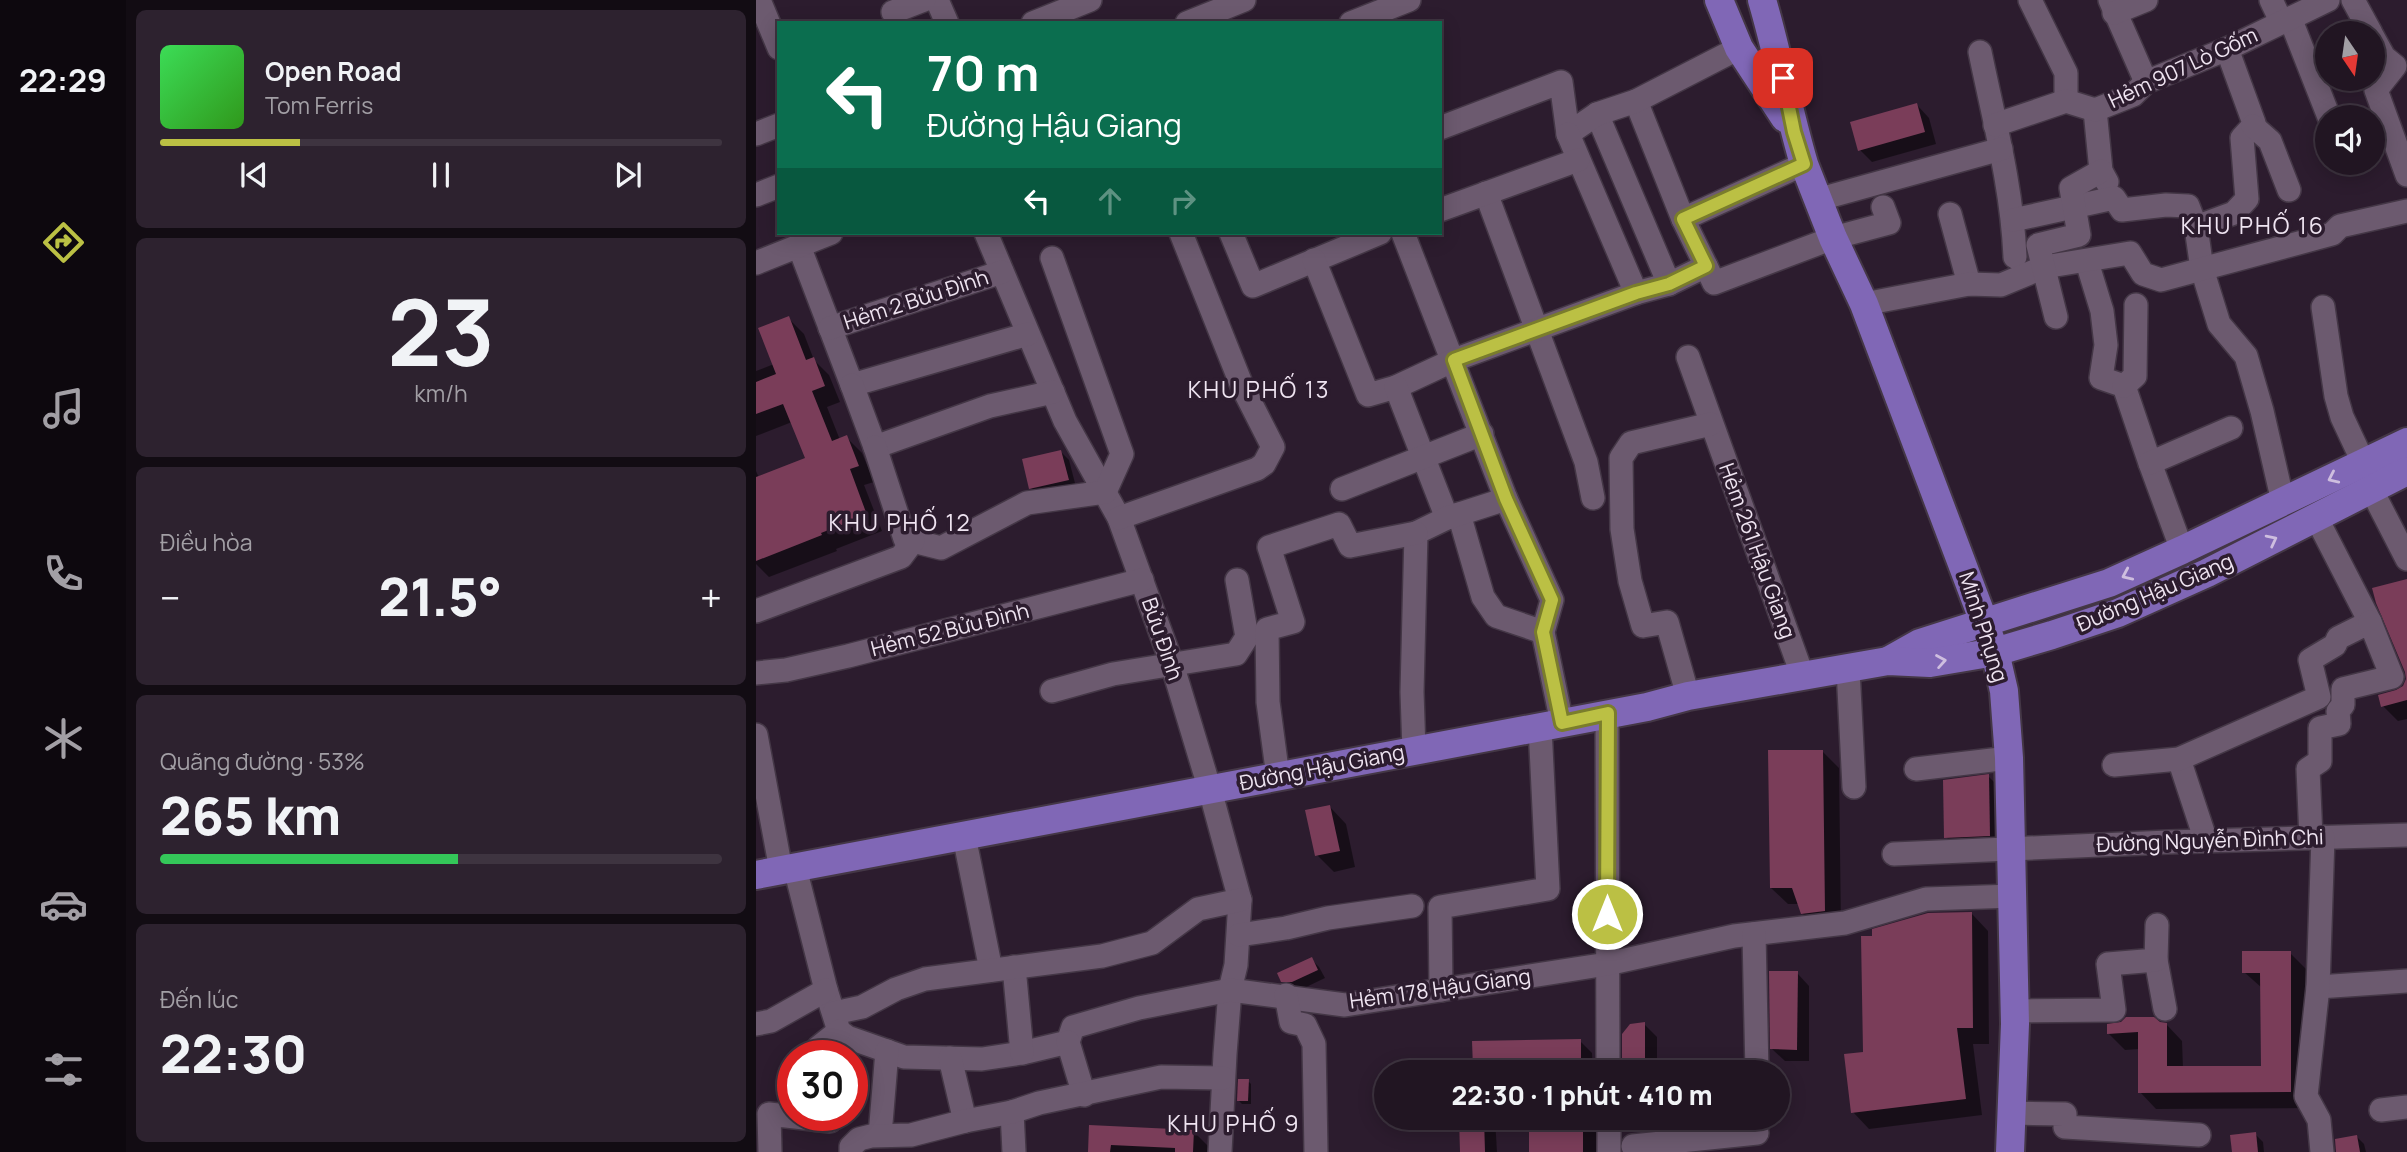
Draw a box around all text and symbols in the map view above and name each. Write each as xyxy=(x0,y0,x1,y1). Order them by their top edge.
street label: Hẻm 907 Lò Gốm xyxy=(2103,20,2262,114)
north arrow xyxy=(2315,21,2385,91)
map controls xyxy=(2315,21,2385,175)
text: 70 m xyxy=(927,39,1039,106)
pin xyxy=(1753,48,1813,108)
icon: left xyxy=(812,49,903,140)
text: Open Road xyxy=(265,53,401,89)
text: 22:29 xyxy=(19,58,107,102)
icon: arrive xyxy=(1764,59,1802,97)
text: Tom Ferris xyxy=(265,89,373,121)
text: Đường Hậu Giang xyxy=(927,103,1182,147)
button: sound xyxy=(2315,105,2385,175)
icon: previous xyxy=(235,156,273,194)
icon: pause xyxy=(422,156,460,194)
icon: next xyxy=(609,156,647,194)
icon: left xyxy=(1018,182,1056,220)
icon: ahead xyxy=(1091,182,1129,220)
icon: right xyxy=(1164,182,1202,220)
district label: KHU PHỐ 16 xyxy=(2181,209,2325,241)
icon: directions xyxy=(39,218,88,267)
street label: Hẻm 2 Bửu Đình xyxy=(840,262,992,336)
text: 23 xyxy=(387,269,495,393)
district label: KHU PHỐ 13 xyxy=(1188,373,1330,405)
text: km/h xyxy=(414,377,468,409)
icon: music xyxy=(39,384,88,433)
street label: Hẻm 261 Hậu Giang xyxy=(1713,459,1803,642)
one-way arrow xyxy=(2328,470,2340,484)
district label: KHU PHỐ 12 xyxy=(828,506,972,538)
text: Điều hòa xyxy=(160,526,252,558)
one-way arrow xyxy=(2265,534,2277,548)
street label: Đường Hậu Giang xyxy=(2072,546,2237,638)
icon: phone xyxy=(39,549,88,598)
text: 21.5° xyxy=(379,561,502,632)
one-way arrow xyxy=(2122,567,2134,581)
street label: Minh Phụng xyxy=(1953,568,2015,685)
text: − xyxy=(160,571,181,623)
text: + xyxy=(700,571,722,623)
street label: Bửu Đình xyxy=(1136,594,1190,684)
street label: Hẻm 52 Bửu Đình xyxy=(868,596,1032,662)
one-way arrow xyxy=(1935,654,1947,669)
icon: climate xyxy=(39,714,88,763)
street label: Đường Hậu Giang xyxy=(1237,737,1407,797)
text: Quãng đường · 53% xyxy=(160,745,365,777)
text: 265 km xyxy=(160,780,341,851)
street label: Đường Nguyễn Đình Chi xyxy=(2096,822,2324,858)
position arrow xyxy=(1570,877,1644,951)
icon: car xyxy=(39,880,88,929)
street label: Hẻm 178 Hậu Giang xyxy=(1347,961,1532,1015)
text: Đến lúc xyxy=(160,983,238,1015)
text: 22:30 xyxy=(160,1018,307,1089)
speed limit sign: 30 xyxy=(777,1040,868,1131)
icon: filters xyxy=(39,1045,88,1094)
text: 22:30 · 1 phút · 410 m xyxy=(1451,1077,1713,1113)
district label: KHU PHỐ 9 xyxy=(1167,1107,1301,1139)

